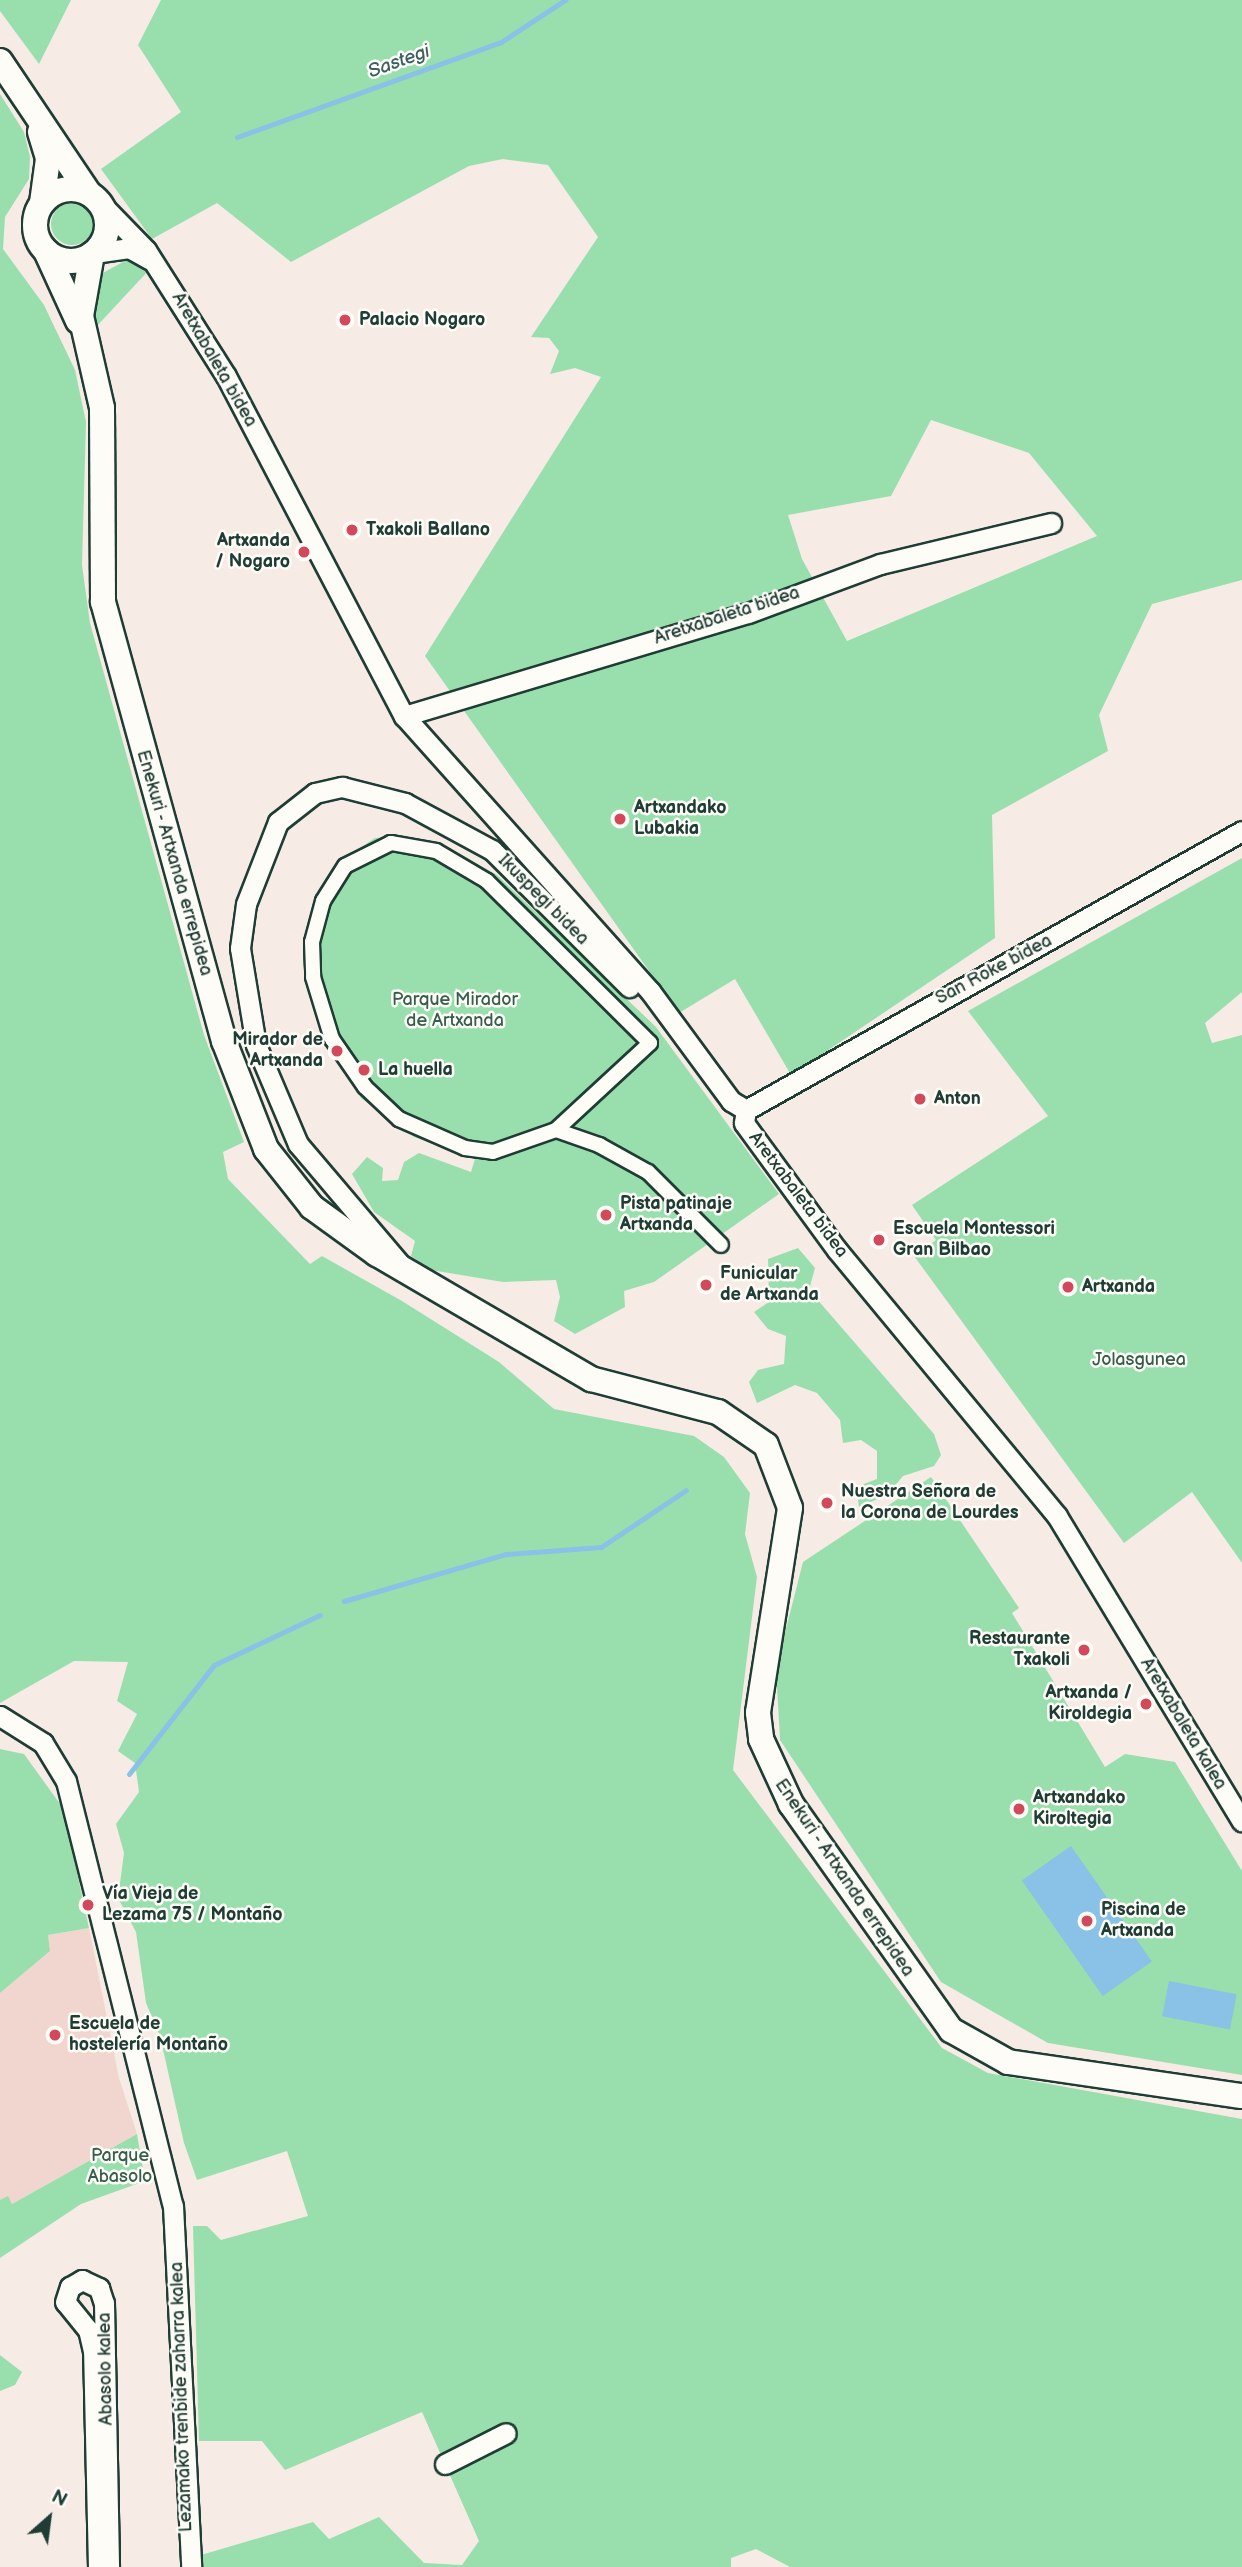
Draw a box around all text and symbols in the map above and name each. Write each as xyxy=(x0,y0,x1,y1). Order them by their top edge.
water label: Sastegi xyxy=(365,40,433,84)
street label: Aretxabaleta bidea xyxy=(167,289,261,431)
place label: Palacio Nogaro xyxy=(359,309,485,331)
marker: Palacio Nogaro xyxy=(337,312,353,328)
place label: Txakoli Ballano xyxy=(366,519,490,541)
marker: Txakoli Ballano xyxy=(344,522,360,538)
place label: Artxanda / Nogaro xyxy=(215,531,290,574)
marker: Artxanda / Nogaro xyxy=(296,544,312,560)
street label: Aretxabaleta bidea xyxy=(651,582,803,650)
street label: Enekuri - Artxanda errepidea xyxy=(131,747,217,979)
place label: Artxandako Lubakia xyxy=(634,798,726,840)
marker: Artxandako Lubakia xyxy=(612,811,628,827)
street label: Ikuspegi bidea xyxy=(493,850,593,950)
street label: San Roke bidea xyxy=(932,930,1056,1010)
park label: Parque Mirador de Artxanda xyxy=(392,990,518,1032)
place label: Mirador de Artxanda xyxy=(232,1030,323,1072)
marker: Mirador de Artxanda xyxy=(329,1043,345,1059)
place label: La huella xyxy=(378,1059,453,1081)
marker: La huella xyxy=(356,1062,372,1078)
place label: Anton xyxy=(934,1088,981,1110)
marker: Anton xyxy=(912,1091,928,1107)
street label: Aretxabaleta bidea xyxy=(744,1128,852,1262)
place label: Pista patinaje Artxanda xyxy=(620,1194,732,1236)
marker: Pista patinaje Artxanda xyxy=(598,1207,614,1223)
place label: Escuela Montessori Gran Bilbao xyxy=(893,1219,1055,1262)
marker: Escuela Montessori Gran Bilbao xyxy=(871,1232,887,1248)
place label: Funicular de Artxanda xyxy=(720,1264,819,1306)
place label: Artxanda xyxy=(1082,1276,1155,1298)
marker: Funicular de Artxanda xyxy=(698,1277,714,1293)
marker: Artxanda xyxy=(1060,1279,1076,1295)
park label: Jolasgunea xyxy=(1092,1349,1186,1371)
place label: Nuestra Señora de la Corona de Lourdes xyxy=(841,1482,1019,1524)
marker: Nuestra Señora de la Corona de Lourdes xyxy=(819,1495,835,1511)
place label: Restaurante Txakoli xyxy=(969,1629,1070,1672)
marker: Restaurante Txakoli xyxy=(1076,1642,1092,1658)
street label: Aretxabaleta kalea xyxy=(1135,1654,1231,1794)
place label: Artxanda / Kiroldegia xyxy=(1045,1683,1132,1726)
marker: Artxanda / Kiroldegia xyxy=(1138,1696,1154,1712)
street label: Enekuri - Artxanda errepidea xyxy=(769,1775,919,1981)
place label: Artxandako Kiroltegia xyxy=(1033,1788,1125,1830)
marker: Artxandako Kiroltegia xyxy=(1011,1801,1027,1817)
place label: Vía Vieja de Lezama 75 / Montaño xyxy=(102,1884,283,1926)
marker: Vía Vieja de Lezama 75 / Montaño xyxy=(80,1897,96,1913)
place label: Piscina de Artxanda xyxy=(1101,1900,1186,1942)
marker: Piscina de Artxanda xyxy=(1079,1913,1095,1929)
place label: Escuela de hostelería Montaño xyxy=(69,2014,228,2056)
marker: Escuela de hostelería Montaño xyxy=(47,2027,63,2043)
park label: Parque Abasolo xyxy=(88,2146,152,2188)
street label: Lezamako trenbide zaharra kalea xyxy=(166,2261,198,2533)
street label: Abasolo kalea xyxy=(94,2312,118,2426)
north arrow xyxy=(14,2483,84,2553)
text: N xyxy=(47,2486,71,2513)

